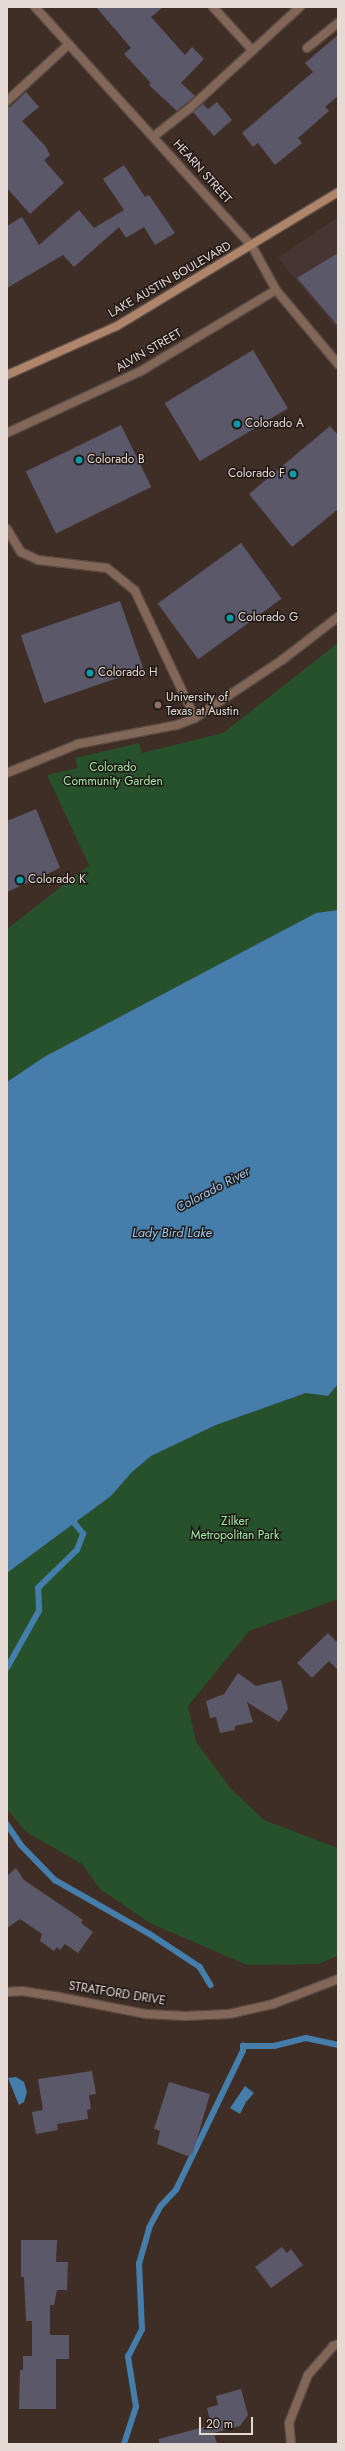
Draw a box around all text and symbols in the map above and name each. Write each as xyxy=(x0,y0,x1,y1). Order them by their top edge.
street label: HEARN STREET xyxy=(170,137,234,207)
street label: LAKE AUSTIN BOULEVARD xyxy=(106,239,234,321)
street label: ALVIN STREET xyxy=(114,326,184,376)
place label: Colorado A xyxy=(245,417,304,431)
marker: Colorado A xyxy=(232,419,242,429)
place label: Colorado B xyxy=(87,453,145,467)
marker: Colorado B xyxy=(74,455,84,465)
place label: Colorado F xyxy=(228,467,285,481)
marker: Colorado F xyxy=(288,469,298,479)
place label: Colorado G xyxy=(238,611,298,625)
marker: Colorado G xyxy=(225,613,235,623)
place label: Colorado H xyxy=(98,666,158,680)
marker: Colorado H xyxy=(85,668,95,678)
place label: University of Texas at Austin xyxy=(166,691,239,719)
marker: University of Texas at Austin xyxy=(153,700,163,710)
park label: Colorado Community Garden xyxy=(63,761,163,789)
place label: Colorado K xyxy=(28,873,86,887)
marker: Colorado K xyxy=(15,875,25,885)
water label: Colorado River xyxy=(173,1164,253,1216)
water label: Lady Bird Lake xyxy=(132,1225,212,1241)
park label: Zilker Metropolitan Park xyxy=(191,1515,279,1543)
street label: STRATFORD DRIVE xyxy=(68,1979,166,2009)
scale bar xyxy=(201,2409,255,2435)
text: 20 m xyxy=(206,2415,233,2433)

